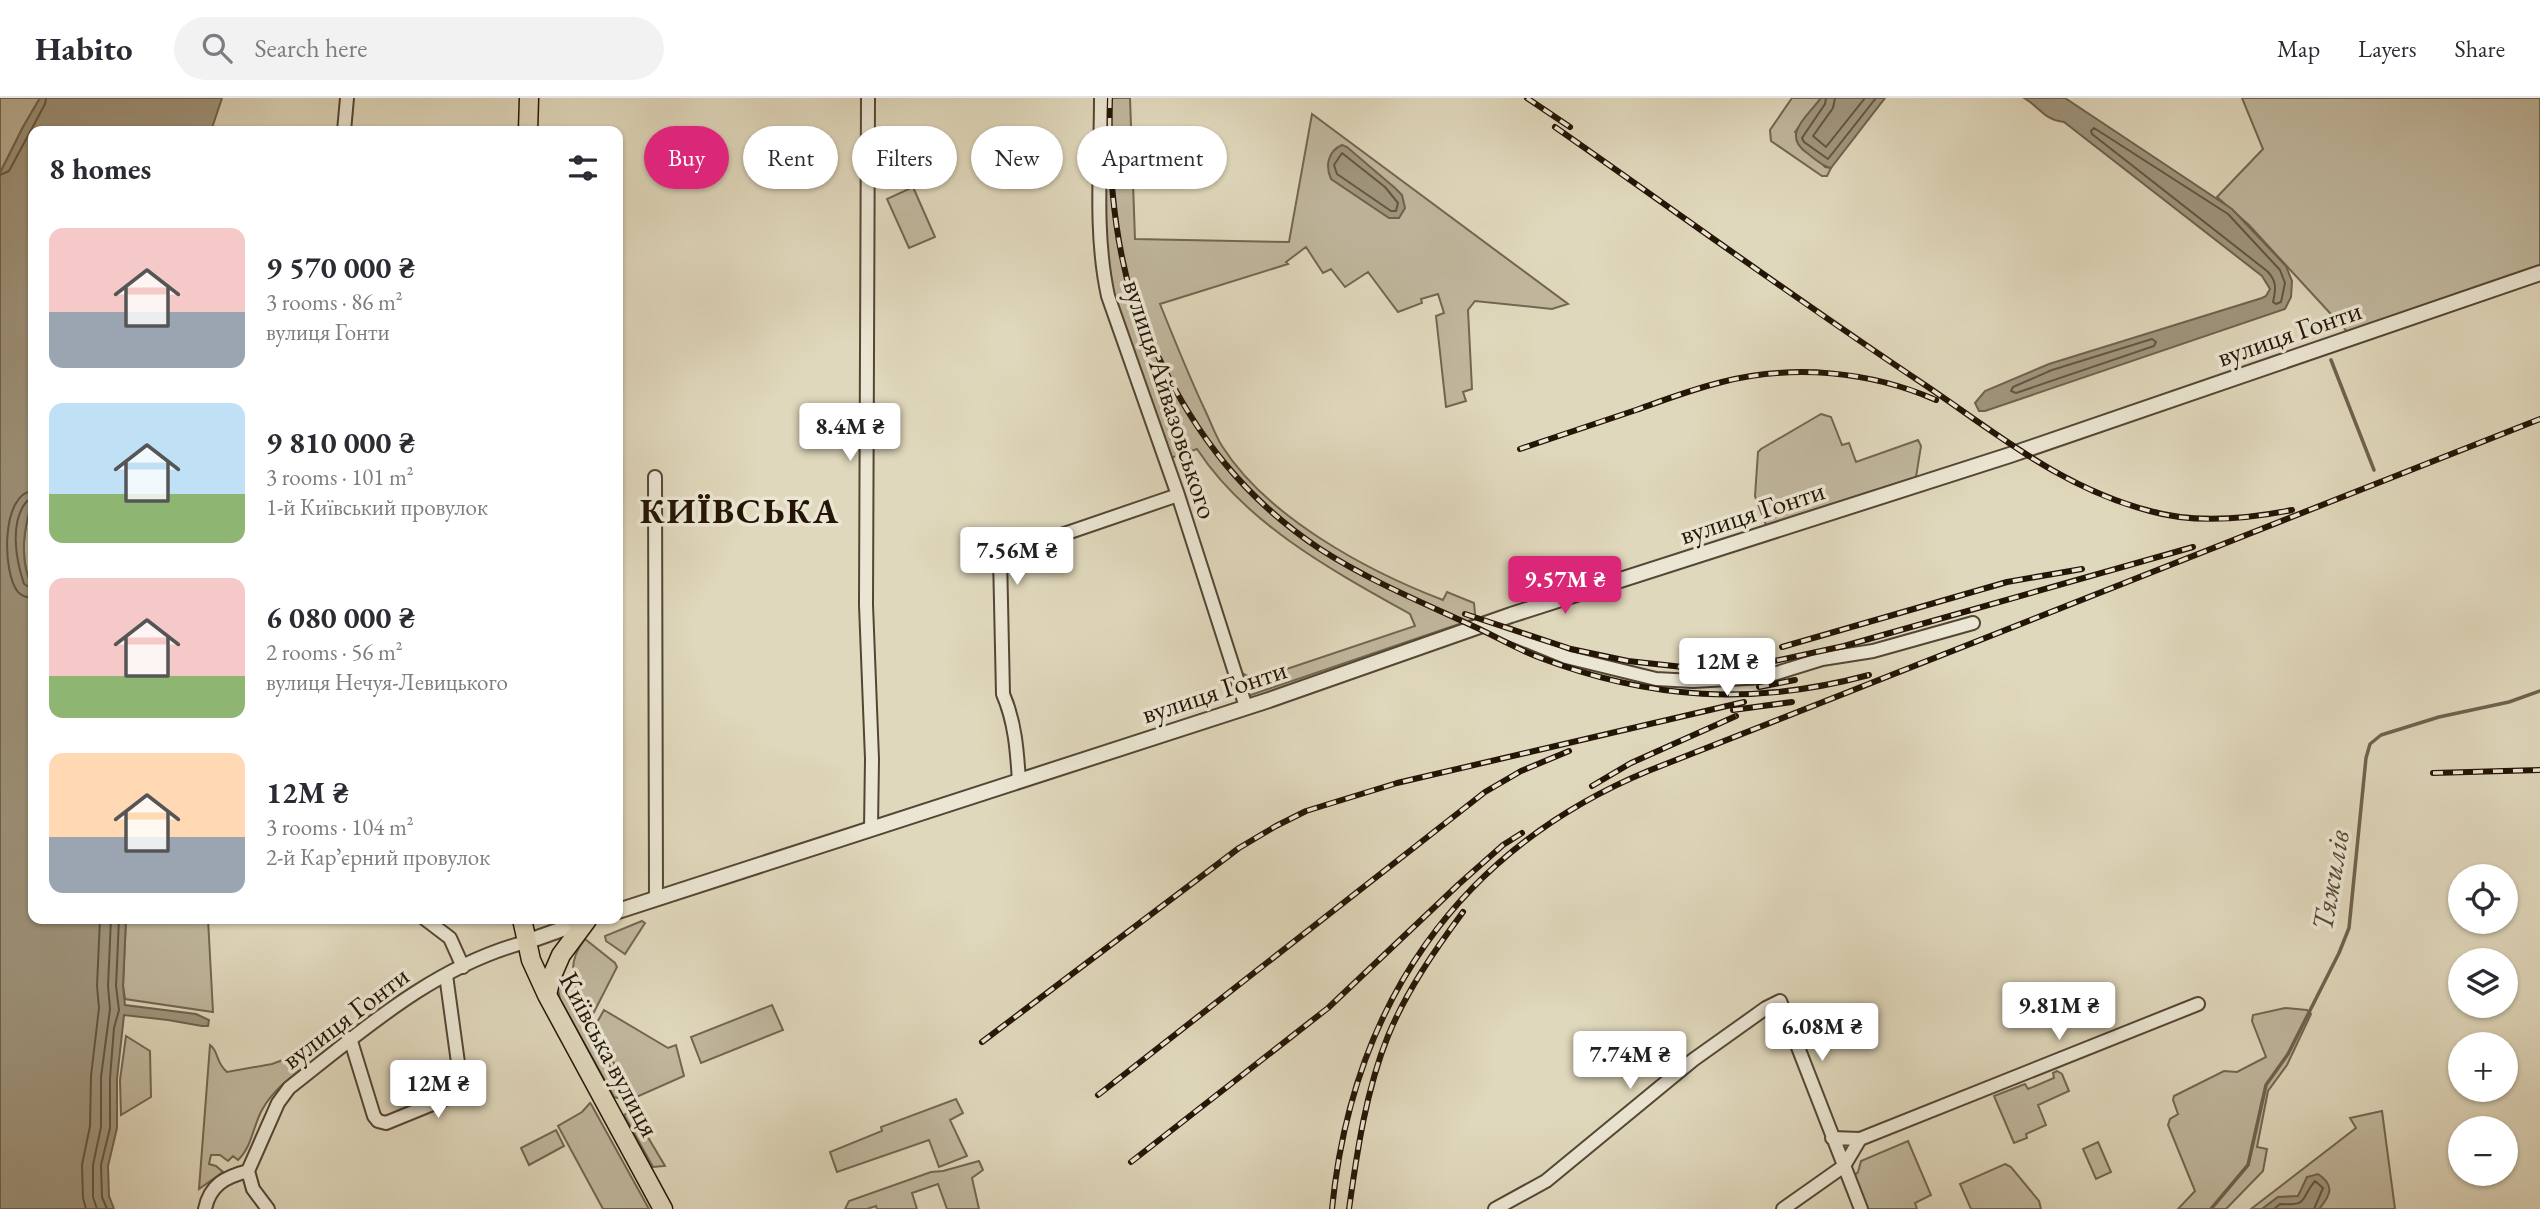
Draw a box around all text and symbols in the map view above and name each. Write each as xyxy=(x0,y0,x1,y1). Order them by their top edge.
search box xyxy=(174,17,664,80)
text: Habito xyxy=(35,27,132,70)
icon: search xyxy=(198,29,236,67)
text: Search here xyxy=(254,31,367,65)
text: Map xyxy=(2277,33,2320,64)
text: Layers xyxy=(2358,33,2417,64)
text: Share xyxy=(2455,33,2505,64)
chip: Buy xyxy=(644,126,729,189)
chip: Rent xyxy=(743,126,838,189)
chip: Filters xyxy=(852,126,957,189)
chip: New xyxy=(971,126,1063,189)
chip: Apartment xyxy=(1077,126,1227,189)
text: 8 homes xyxy=(49,149,151,188)
icon: filters xyxy=(564,149,602,187)
text: 9 570 000 ₴ xyxy=(266,248,415,287)
icon: home xyxy=(105,256,189,340)
street label: вулиця Айвазовського xyxy=(1115,275,1227,523)
text: 3 rooms · 86 m² xyxy=(266,287,403,317)
street label: вулиця Гонти xyxy=(2212,291,2366,375)
text: вулиця Гонти xyxy=(266,317,390,347)
pin: 8.4M ₴ xyxy=(793,404,907,463)
text: 8.4M ₴ xyxy=(815,411,885,441)
text: 9 810 000 ₴ xyxy=(266,423,415,462)
icon: home xyxy=(105,431,189,515)
text: 3 rooms · 101 m² xyxy=(266,462,414,492)
street label: вулиця Гонти xyxy=(1675,472,1829,552)
district label: КИЇВСЬКА xyxy=(640,488,840,533)
text: 1-й Київський провулок xyxy=(266,492,488,522)
pin: 7.56M ₴ xyxy=(952,528,1082,587)
text: 7.56M ₴ xyxy=(976,535,1058,565)
pin: 9.57M ₴ xyxy=(1500,556,1630,616)
text: 9.57M ₴ xyxy=(1524,564,1606,594)
text: 6 080 000 ₴ xyxy=(266,598,415,637)
icon: home xyxy=(105,606,189,690)
text: 2 rooms · 56 m² xyxy=(266,637,403,667)
pin: 12M ₴ xyxy=(1678,638,1776,698)
text: 12M ₴ xyxy=(1695,646,1759,676)
street label: вулиця Гонти xyxy=(1137,651,1291,731)
text: вулиця Нечуя-Левицького xyxy=(266,667,508,697)
text: 12M ₴ xyxy=(266,773,349,812)
icon: home xyxy=(105,781,189,865)
text: 3 rooms · 104 m² xyxy=(266,812,414,842)
water label: Тяжилів xyxy=(2302,826,2358,934)
text: 2-й Карʼєрний провулок xyxy=(266,842,490,872)
map controls xyxy=(2448,864,2518,1186)
button: locate xyxy=(2448,864,2518,934)
button: layers xyxy=(2448,948,2518,1018)
street label: вулиця Гонти xyxy=(274,957,416,1077)
street label: Київська вулиця xyxy=(551,965,669,1143)
pin: 9.81M ₴ xyxy=(1994,982,2124,1042)
text: 9.81M ₴ xyxy=(2018,990,2100,1020)
pin: 6.08M ₴ xyxy=(1757,1004,1887,1063)
text: 6.08M ₴ xyxy=(1781,1011,1863,1041)
pin: 7.74M ₴ xyxy=(1565,1032,1695,1091)
button: + xyxy=(2448,1032,2518,1102)
text: 7.74M ₴ xyxy=(1589,1039,1671,1069)
pin: 12M ₴ xyxy=(389,1060,487,1120)
text: 12M ₴ xyxy=(406,1068,470,1098)
button: − xyxy=(2448,1116,2518,1186)

